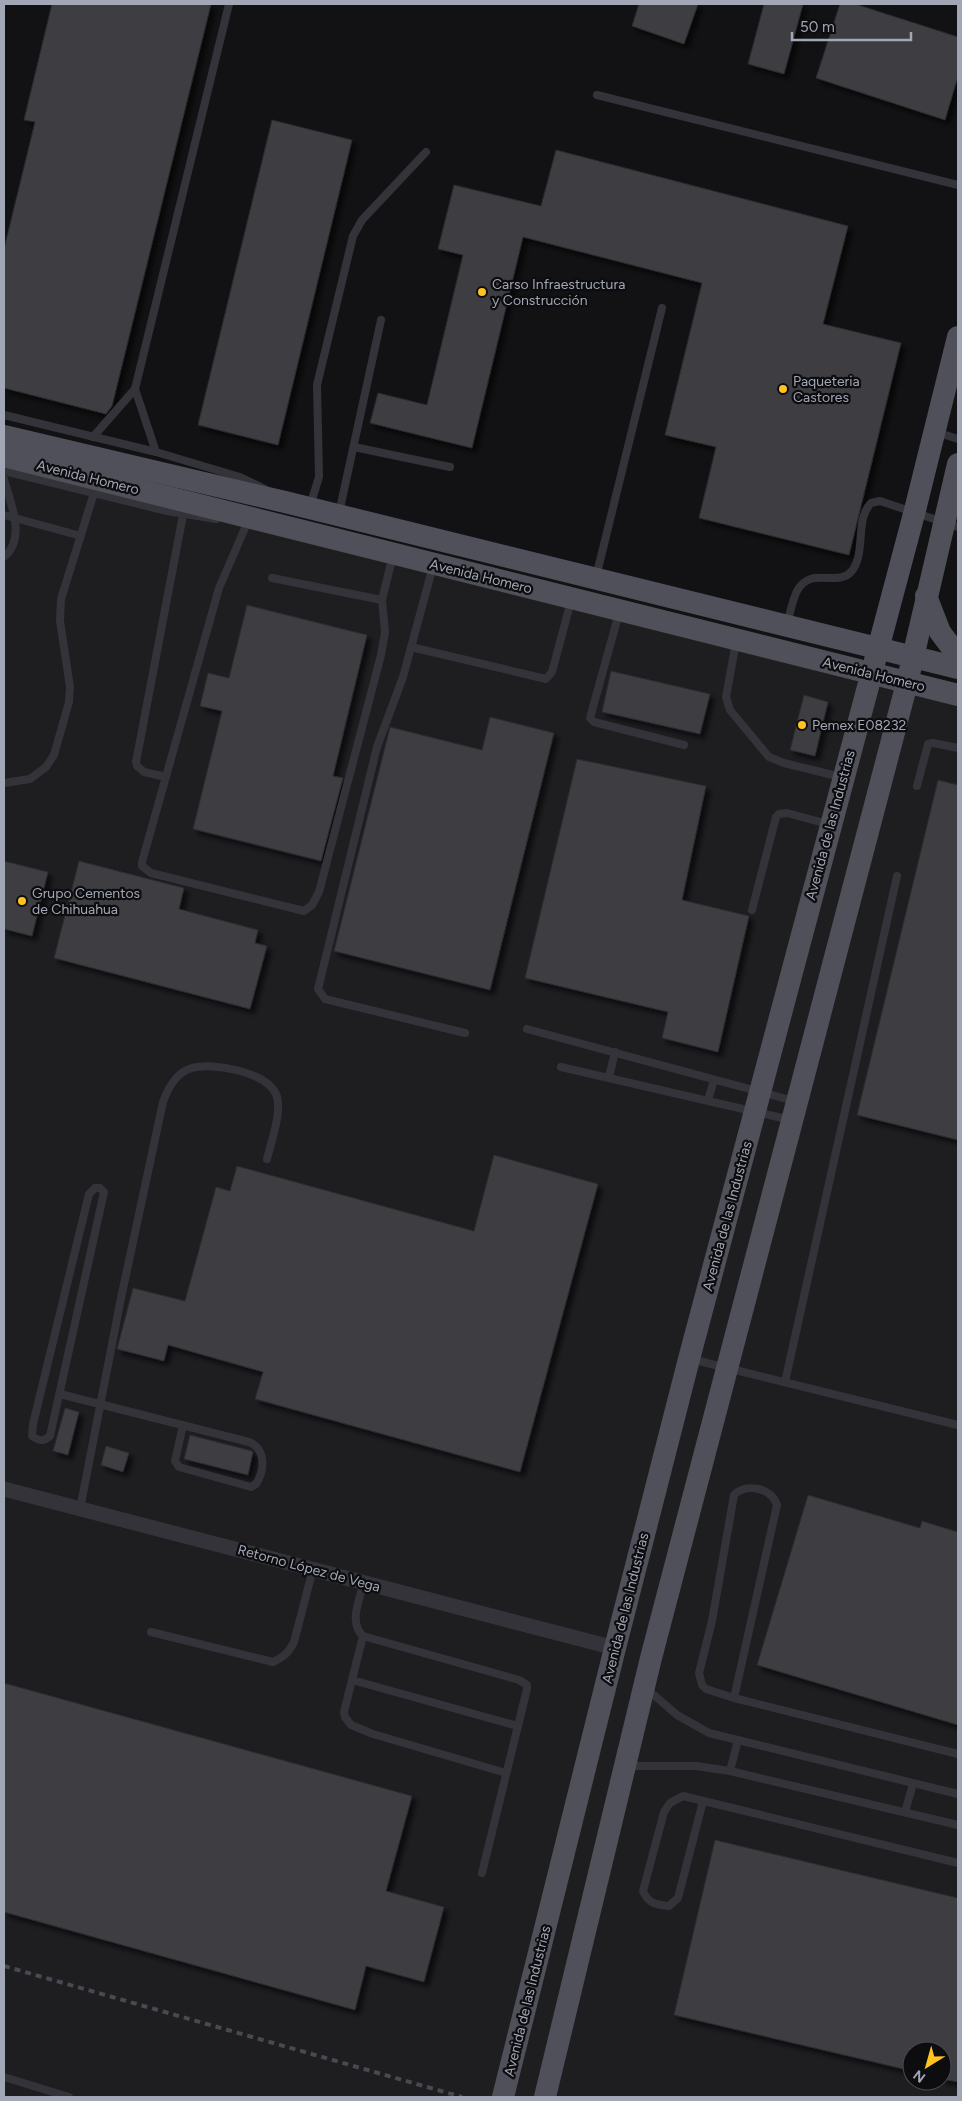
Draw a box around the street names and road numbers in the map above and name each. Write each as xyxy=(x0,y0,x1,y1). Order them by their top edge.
street label: Avenida Homero xyxy=(35,457,141,498)
street label: Avenida Homero xyxy=(428,556,534,597)
street label: Avenida Homero xyxy=(821,654,927,695)
street label: Avenida de las Industrias xyxy=(802,748,859,902)
street label: Avenida de las Industrias xyxy=(699,1139,756,1293)
street label: Avenida de las Industrias xyxy=(599,1531,652,1685)
street label: Retorno López de Vega xyxy=(236,1541,382,1596)
street label: Avenida de las Industrias xyxy=(501,1924,554,2078)

